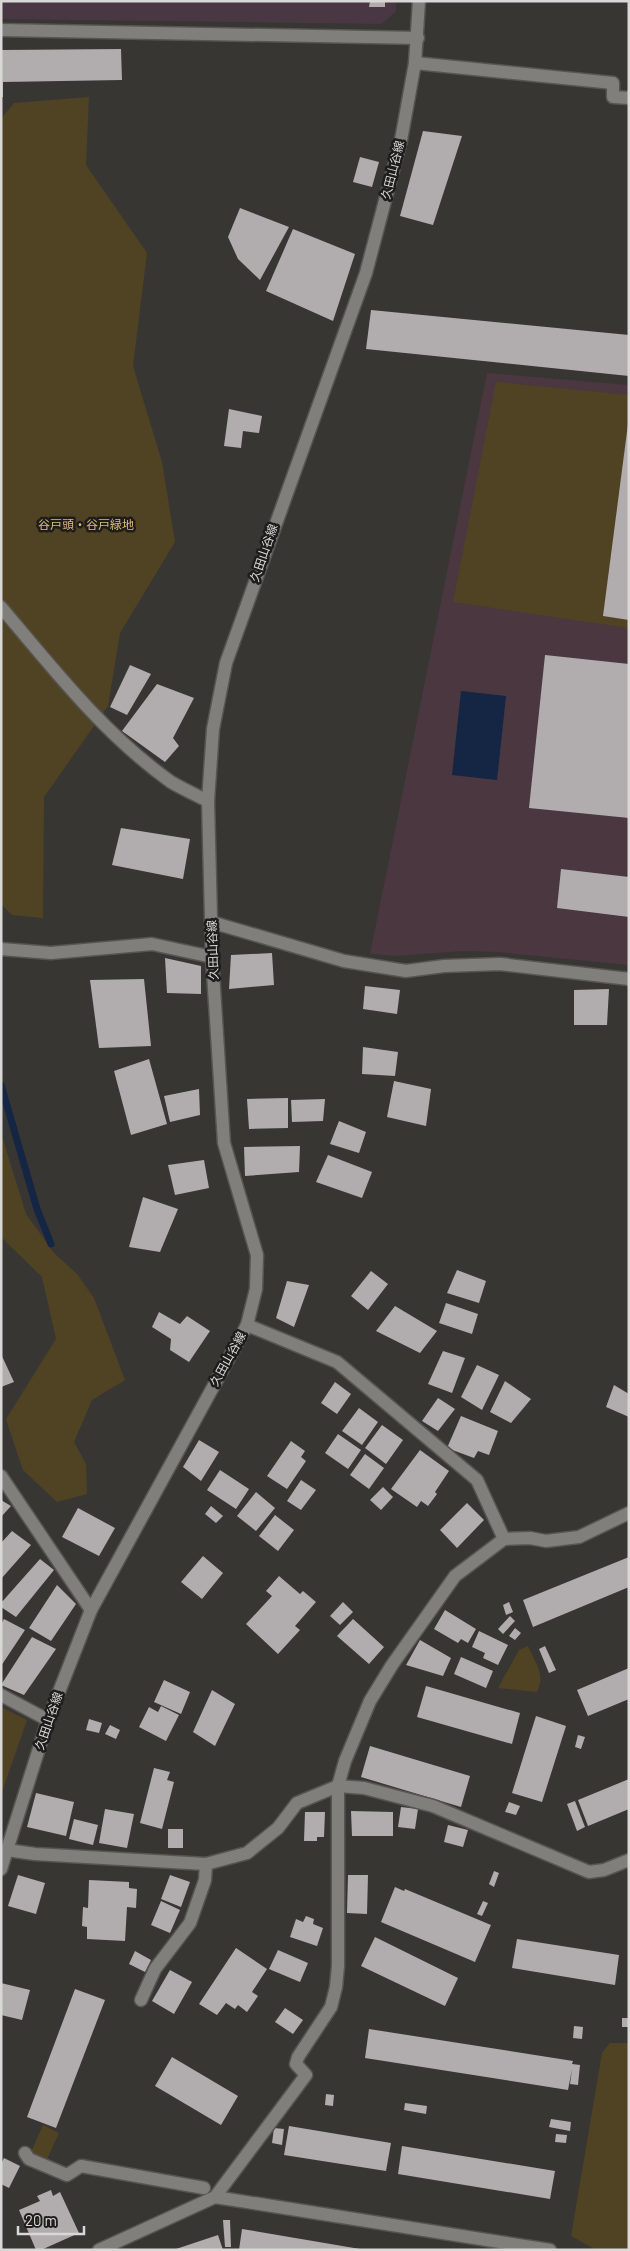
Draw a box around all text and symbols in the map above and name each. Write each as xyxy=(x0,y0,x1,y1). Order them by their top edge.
street label: 久田山谷線 xyxy=(378,139,406,201)
park label: 谷戸頭・谷戸緑地 xyxy=(38,517,134,531)
street label: 久田山谷線 xyxy=(247,522,279,583)
street label: 久田山谷線 xyxy=(204,920,220,980)
street label: 久田山谷線 xyxy=(206,1329,248,1388)
street label: 久田山谷線 xyxy=(32,1690,64,1751)
scale bar xyxy=(18,2204,84,2236)
text: 20 m xyxy=(25,2211,57,2229)

